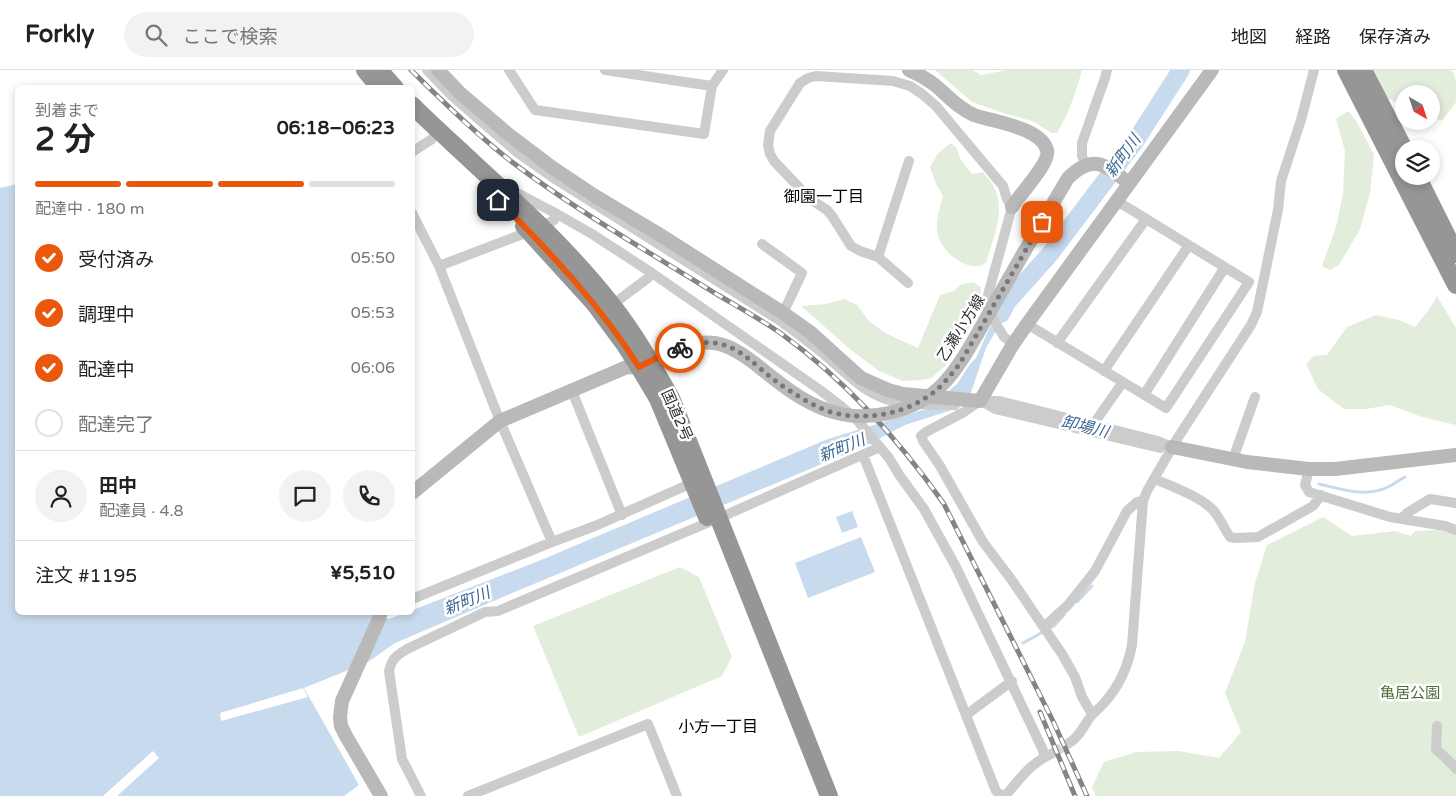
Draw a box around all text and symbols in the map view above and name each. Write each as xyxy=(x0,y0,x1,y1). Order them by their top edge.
search box xyxy=(124,12,474,57)
text: Forkly xyxy=(25,20,94,49)
icon: search xyxy=(142,21,170,49)
text: ここで検索 xyxy=(182,26,277,48)
text: 地図 xyxy=(1231,26,1267,48)
text: 経路 xyxy=(1295,26,1331,48)
text: 保存済み xyxy=(1359,26,1431,48)
north arrow xyxy=(1395,85,1440,130)
map controls xyxy=(1395,85,1440,185)
text: 到着まで xyxy=(35,101,99,121)
text: 06:18–06:23 xyxy=(277,117,395,139)
text: 2 分 xyxy=(35,121,95,159)
water label: 新町川 xyxy=(1101,129,1146,181)
button: layers xyxy=(1395,140,1440,185)
pin xyxy=(477,179,519,221)
icon: home xyxy=(484,186,512,214)
district label: 御園一丁目 xyxy=(784,187,864,207)
text: 配達中 · 180 m xyxy=(35,199,144,219)
pin xyxy=(1021,201,1063,243)
icon: bag xyxy=(1028,208,1056,236)
icon: check xyxy=(35,244,63,272)
text: 05:50 xyxy=(351,248,395,268)
text: 受付済み xyxy=(78,249,154,271)
street label: 乙瀬小方線 xyxy=(933,291,989,365)
icon: check xyxy=(35,299,63,327)
text: 05:53 xyxy=(351,303,395,323)
text: 調理中 xyxy=(78,304,135,326)
courier xyxy=(655,323,705,373)
icon: bike xyxy=(666,334,694,362)
icon: check xyxy=(35,354,63,382)
text: 06:06 xyxy=(351,358,395,378)
text: 配達中 xyxy=(78,359,135,381)
street label: 国道2号 xyxy=(658,386,696,444)
water label: 卸場川 xyxy=(1059,411,1113,443)
text: 配達完了 xyxy=(78,414,154,436)
water label: 新町川 xyxy=(816,429,870,466)
button: person xyxy=(35,470,87,522)
button: chat xyxy=(279,470,331,522)
button: phone xyxy=(343,470,395,522)
text: 田中 xyxy=(99,475,137,497)
text: 配達員 · 4.8 xyxy=(99,501,184,521)
text: ¥5,510 xyxy=(330,562,395,584)
text: 注文 #1195 xyxy=(35,565,137,587)
water label: 新町川 xyxy=(441,582,495,619)
park label: 亀居公園 xyxy=(1380,684,1440,702)
district label: 小方一丁目 xyxy=(678,717,758,737)

